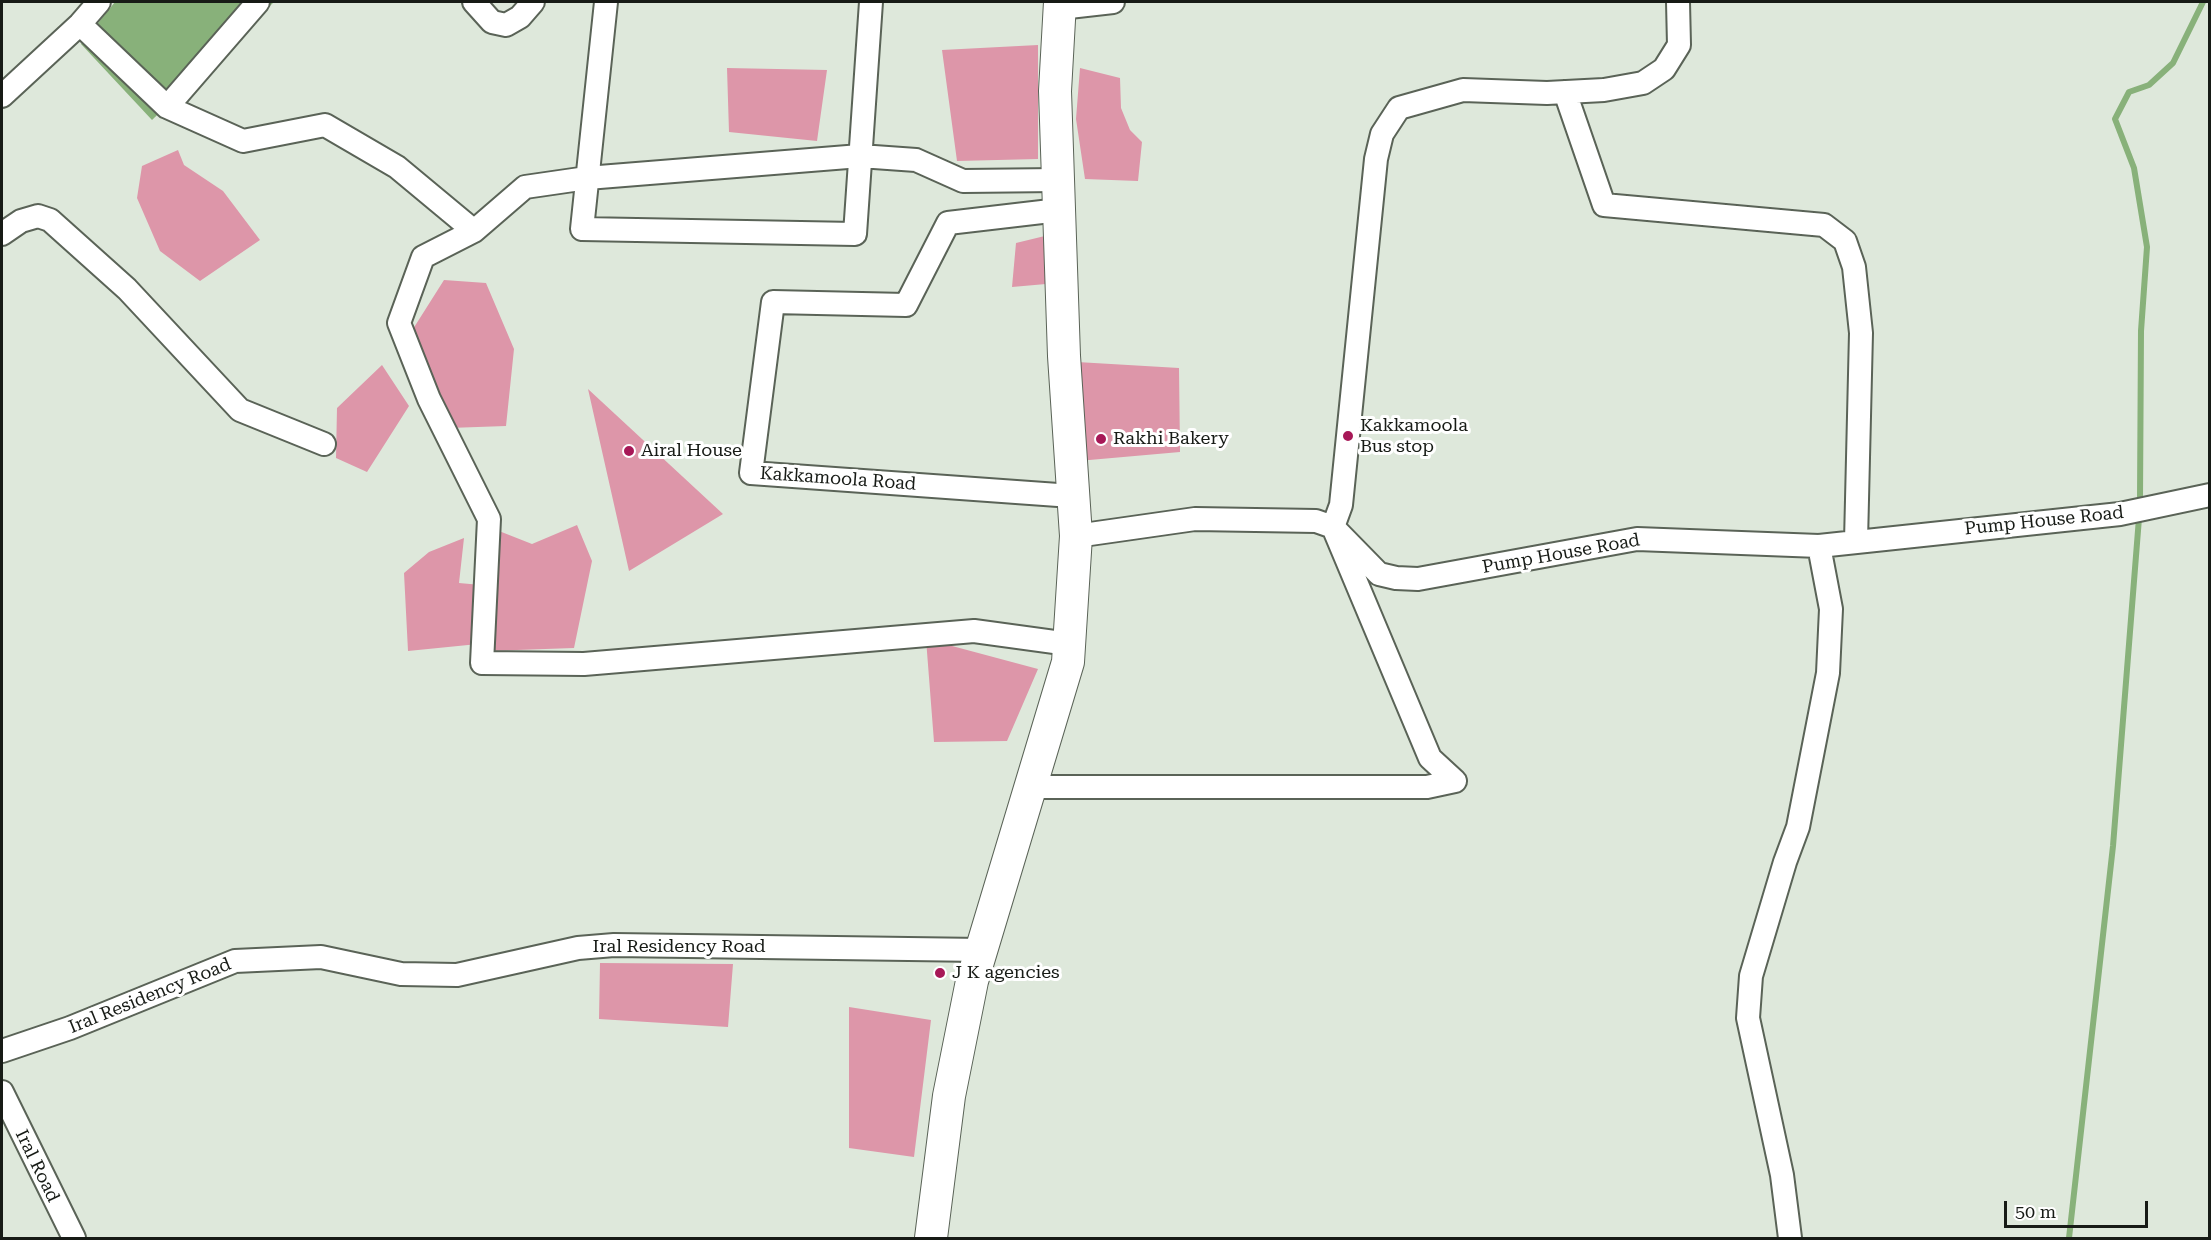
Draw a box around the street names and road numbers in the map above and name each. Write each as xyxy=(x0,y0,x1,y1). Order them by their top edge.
street label: Kakkamoola Road xyxy=(759,463,917,495)
street label: Pump House Road xyxy=(1963,502,2125,540)
street label: Pump House Road xyxy=(1480,529,1642,579)
street label: Iral Residency Road xyxy=(593,936,765,958)
street label: Iral Residency Road xyxy=(66,954,234,1038)
street label: Iral Road xyxy=(10,1126,64,1206)

